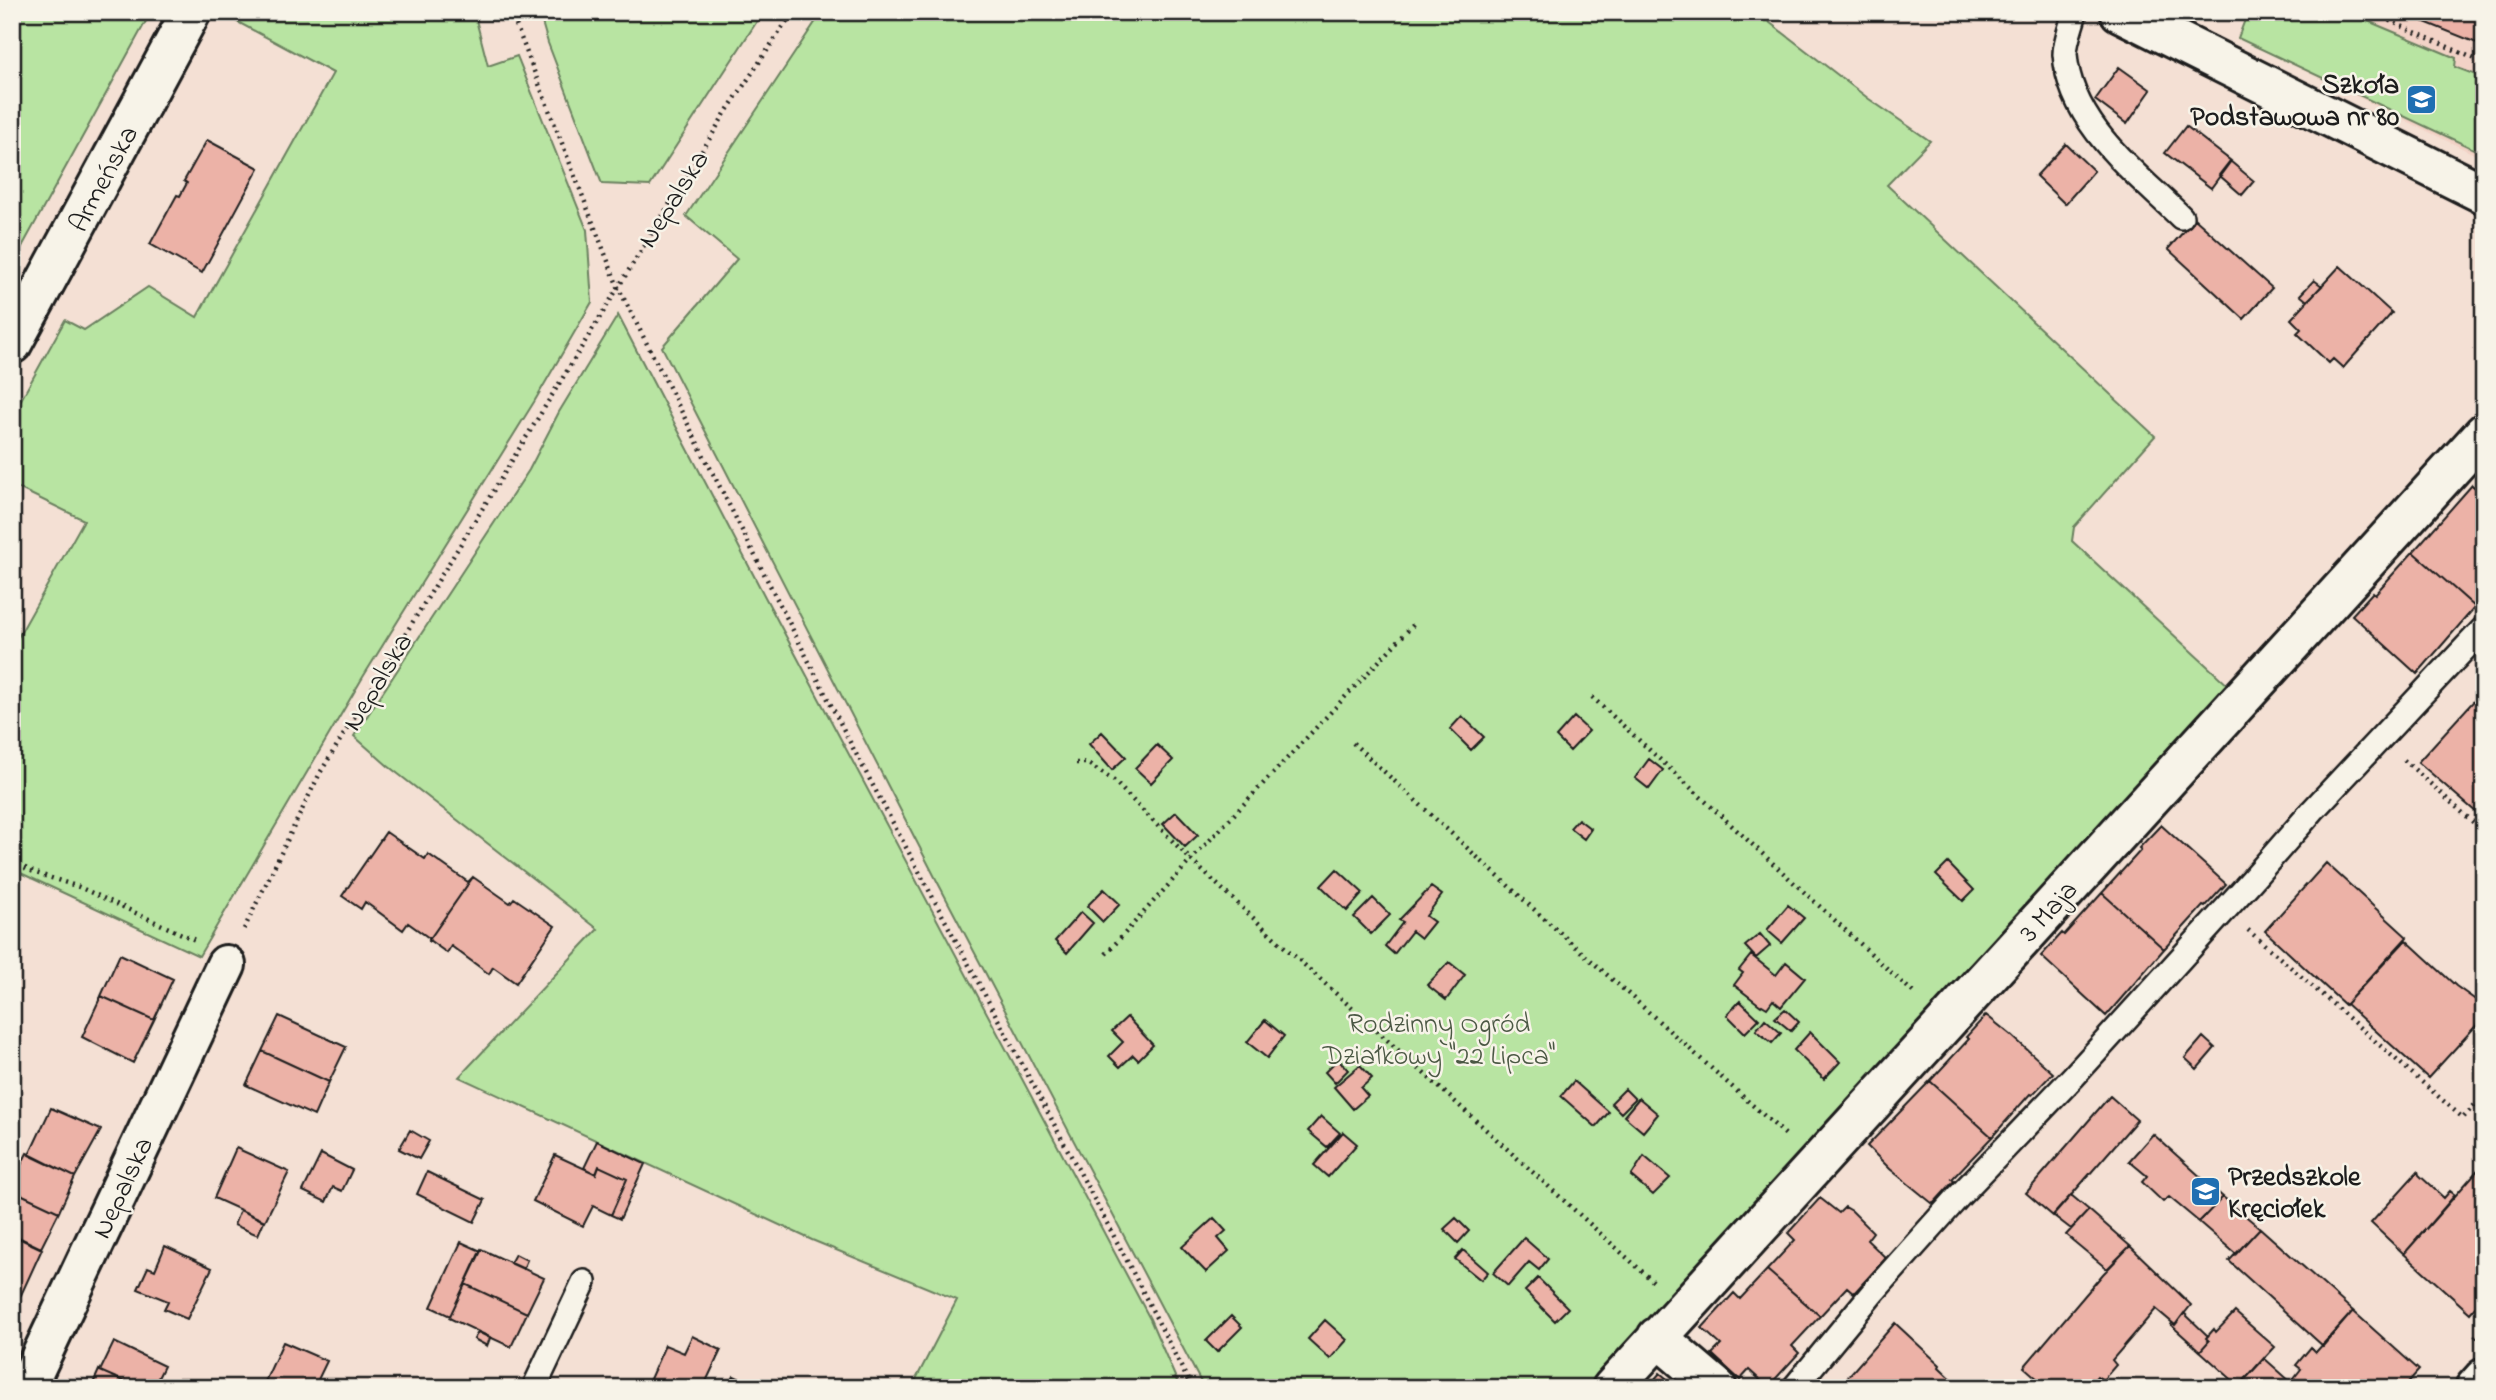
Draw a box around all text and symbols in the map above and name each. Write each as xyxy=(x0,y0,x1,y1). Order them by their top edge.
place label: Szkoła Podstawowa nr 80 xyxy=(2190,66,2399,139)
school or university icon: Szkoła Podstawowa nr 80 xyxy=(2405,82,2439,116)
street label: Armeńska xyxy=(60,119,150,240)
street label: Nepalska xyxy=(629,143,721,257)
street label: Nepalska xyxy=(334,626,424,740)
street label: 3 Maja xyxy=(2010,872,2089,953)
park label: Rodzinny Ogród Działkowy "22 Lipca" xyxy=(1322,1005,1555,1078)
street label: Nepalska xyxy=(83,1131,166,1246)
place label: Przedszkole Kręciołek xyxy=(2228,1158,2362,1231)
school or university icon: Przedszkole Kręciołek xyxy=(2188,1174,2222,1208)

